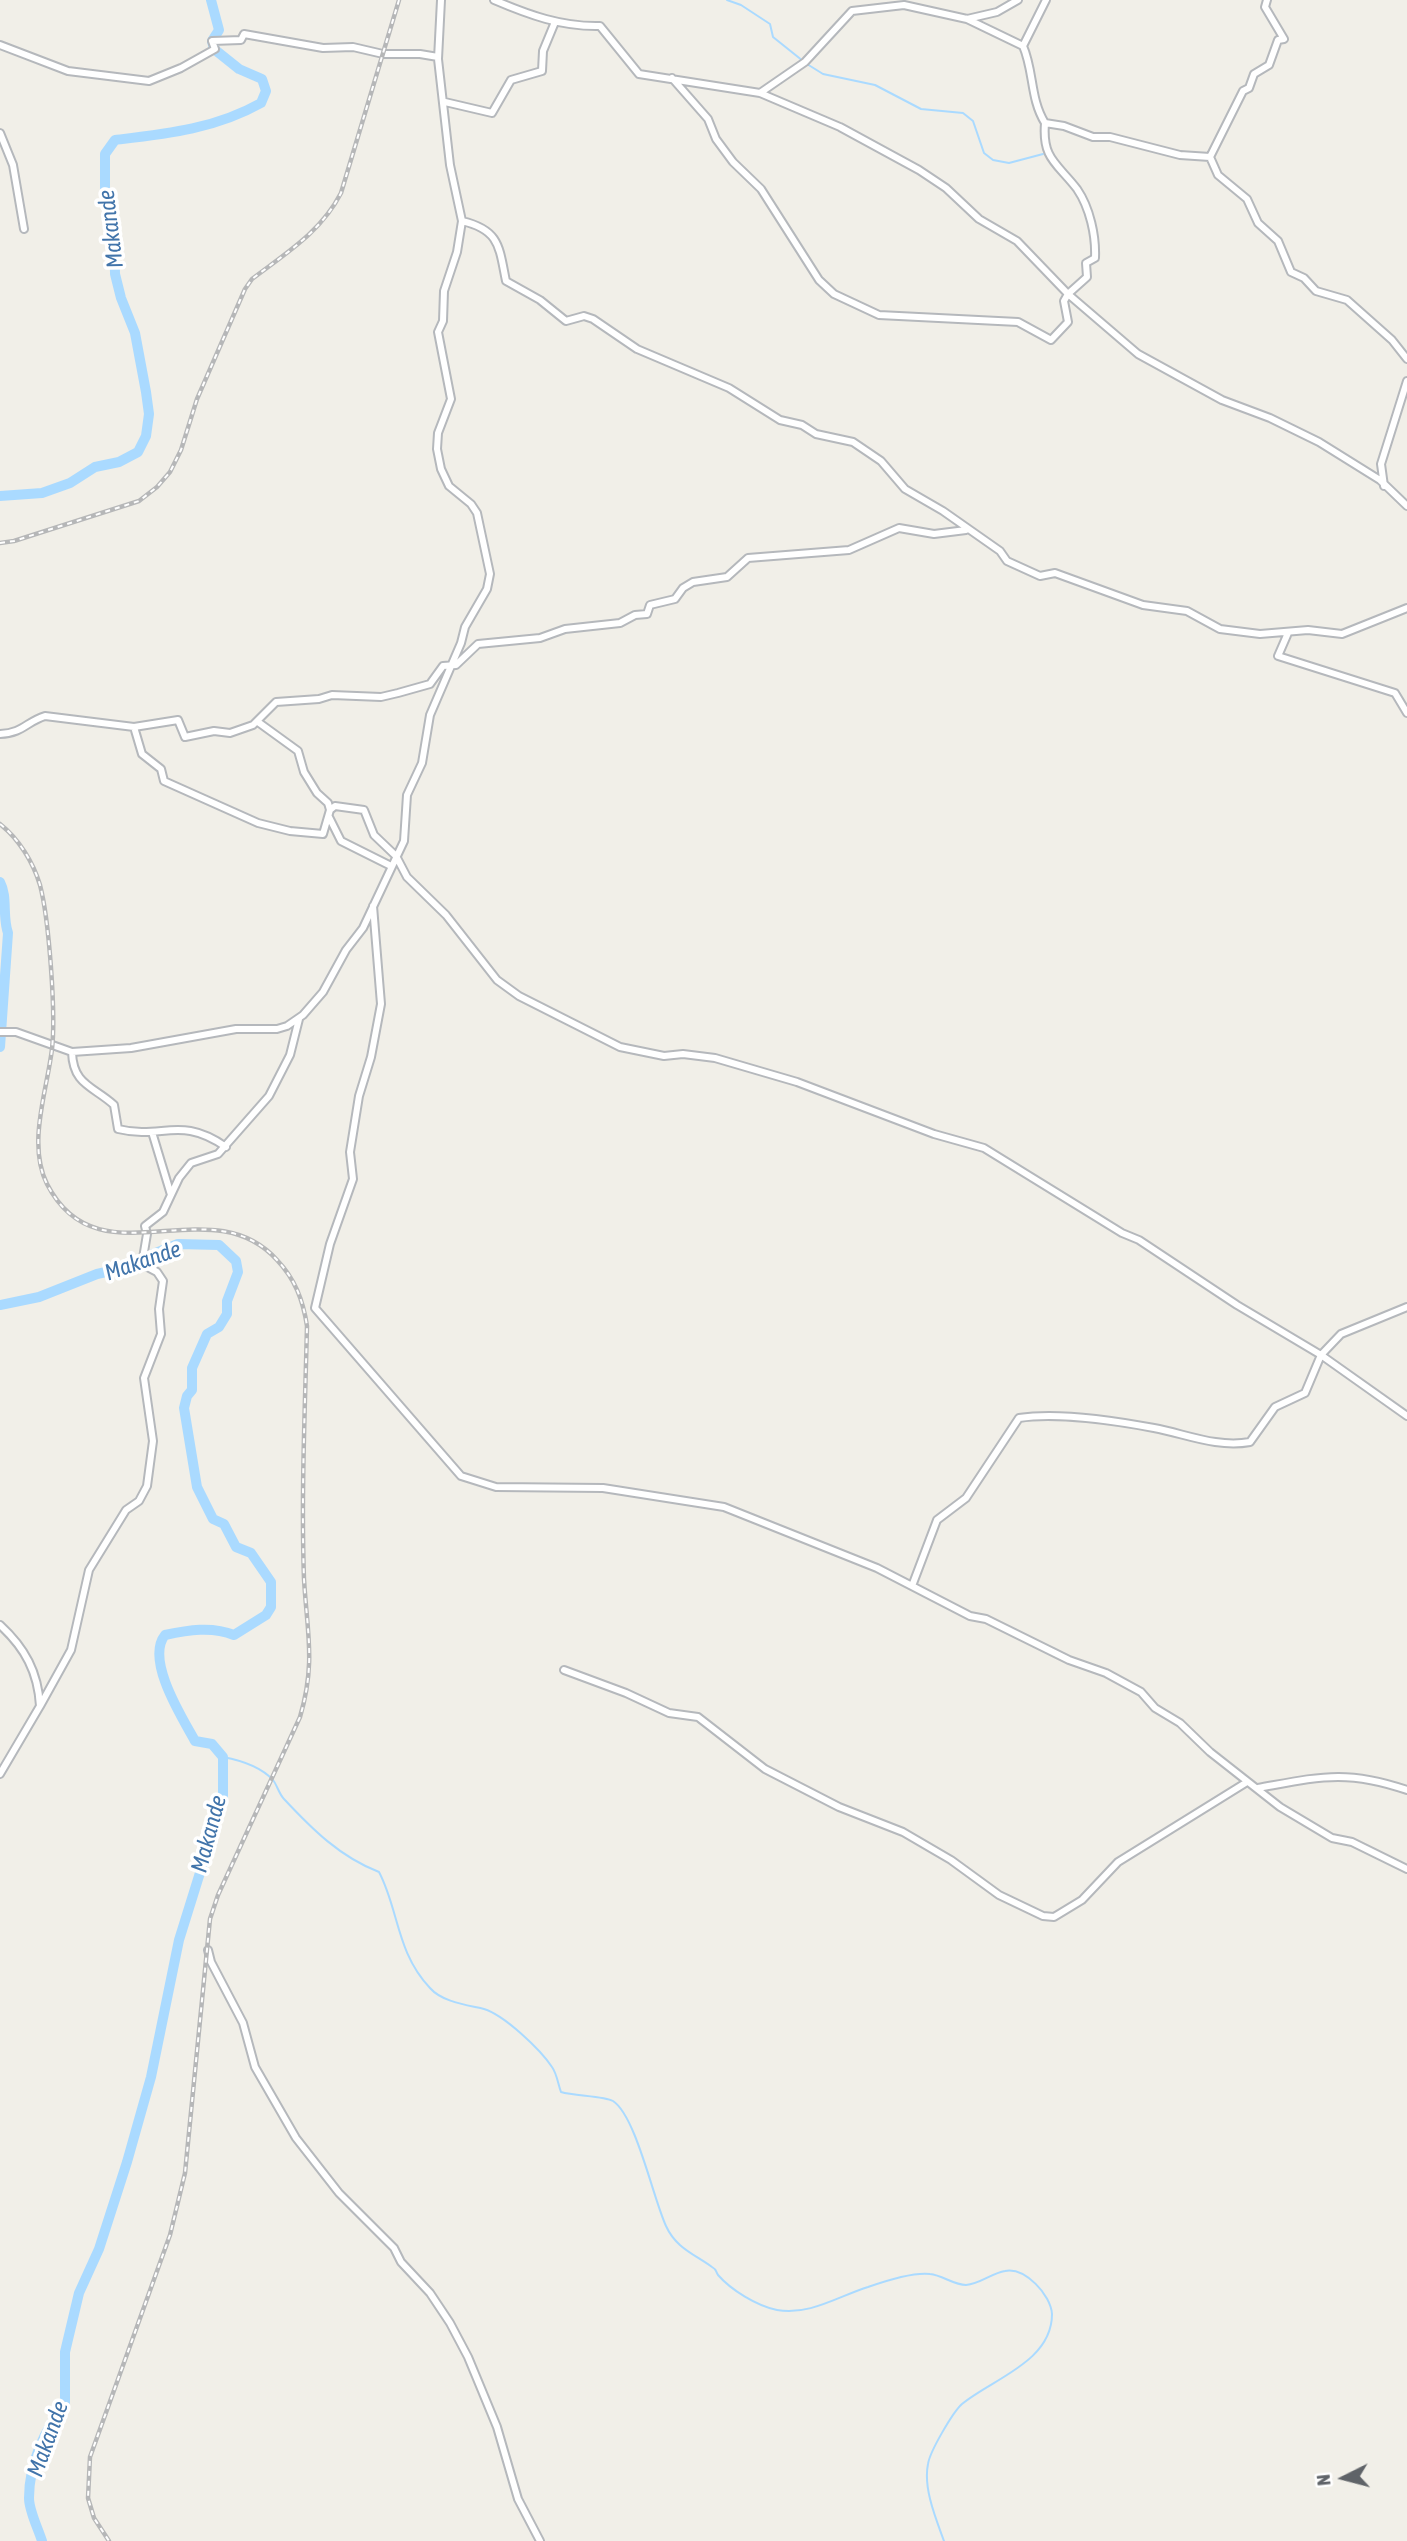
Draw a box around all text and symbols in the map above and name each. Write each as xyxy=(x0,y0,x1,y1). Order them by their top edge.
water label: Makande xyxy=(92,188,130,270)
water label: Makande xyxy=(101,1235,185,1287)
water label: Makande xyxy=(185,1792,233,1876)
water label: Makande xyxy=(22,2397,74,2481)
north arrow xyxy=(1309,2443,1379,2513)
text: N xyxy=(1312,2473,1335,2487)

